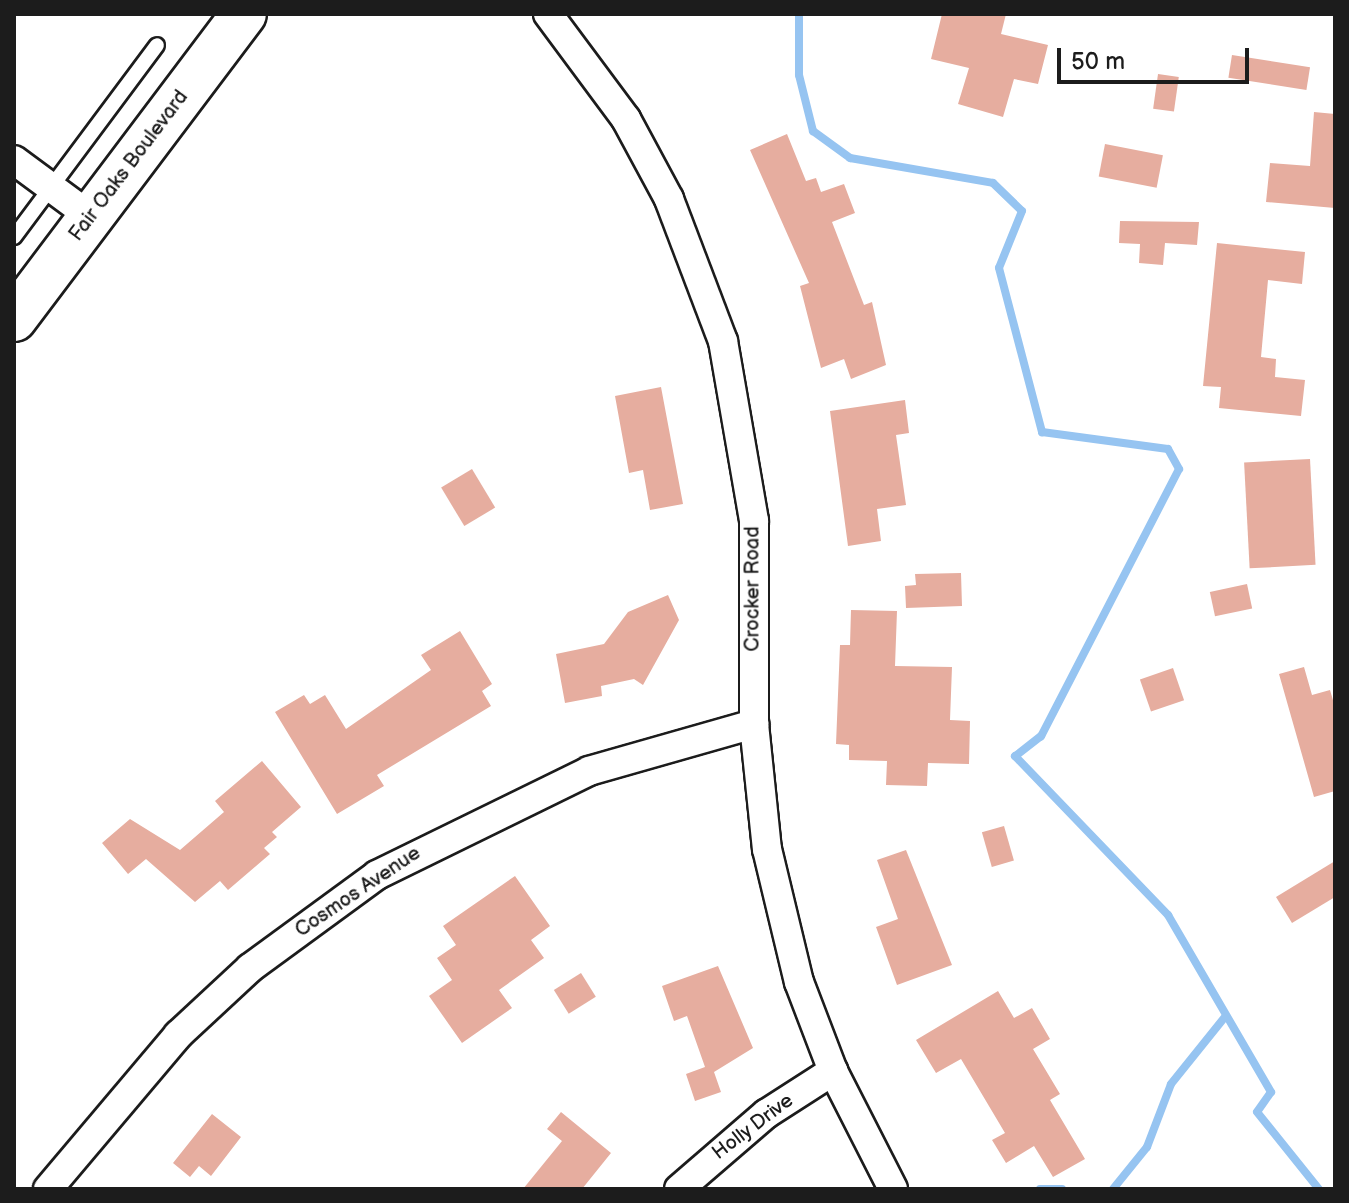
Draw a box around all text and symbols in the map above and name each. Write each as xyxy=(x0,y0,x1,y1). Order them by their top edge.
scale bar xyxy=(1061,32,1253,82)
text: 50 m xyxy=(1071,47,1125,76)
street label: Fair Oaks Boulevard xyxy=(65,86,193,246)
street label: Crocker Road xyxy=(741,526,765,652)
street label: Cosmos Avenue xyxy=(291,841,425,943)
street label: Holly Drive xyxy=(707,1088,799,1166)

